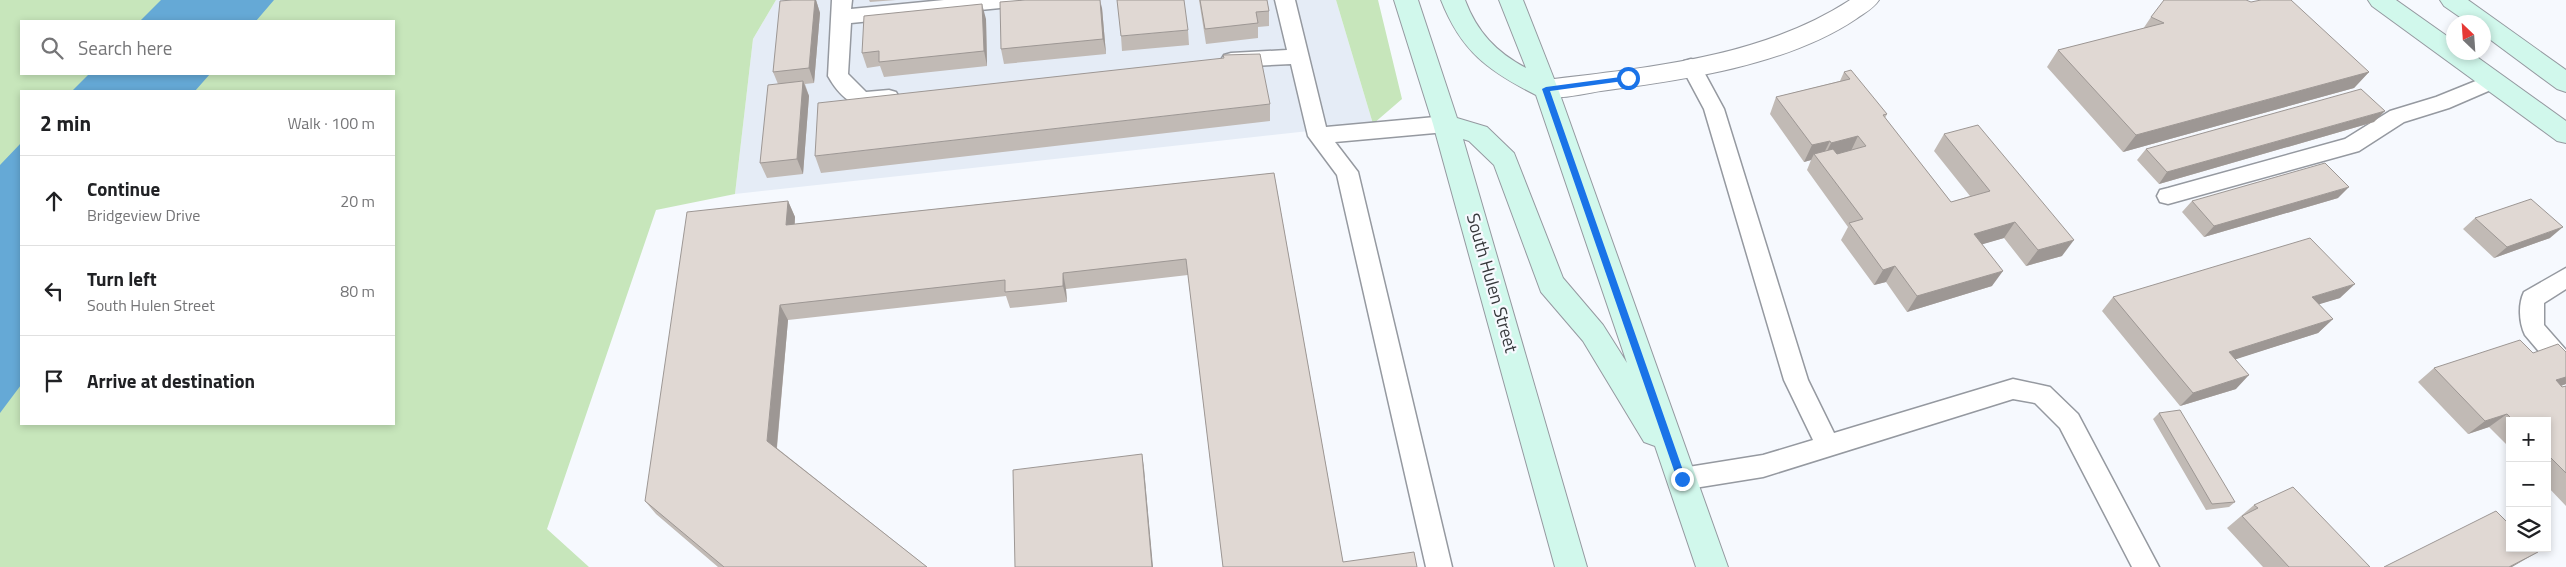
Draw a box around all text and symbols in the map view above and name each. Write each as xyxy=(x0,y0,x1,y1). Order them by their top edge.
north arrow xyxy=(2446,15,2491,60)
search box xyxy=(20,20,395,75)
text: Search here xyxy=(78,33,172,62)
icon: search xyxy=(38,34,66,62)
route start xyxy=(1617,67,1640,90)
text: 2 min xyxy=(40,107,91,139)
text: Walk · 100 m xyxy=(287,111,375,135)
text: Continue xyxy=(87,174,160,203)
icon: ahead xyxy=(40,187,68,215)
text: 20 m xyxy=(340,189,375,213)
text: Bridgeview Drive xyxy=(87,203,200,227)
street label: South Hulen Street xyxy=(1460,210,1525,356)
text: Turn left xyxy=(87,264,157,293)
icon: left xyxy=(40,277,68,305)
text: 80 m xyxy=(340,279,375,303)
text: South Hulen Street xyxy=(87,293,215,317)
text: Arrive at destination xyxy=(87,366,255,395)
icon: arrive xyxy=(40,367,68,395)
map controls xyxy=(2506,417,2551,552)
button: + xyxy=(2506,417,2551,462)
button: − xyxy=(2506,462,2551,507)
route end xyxy=(1671,468,1694,491)
button: layers xyxy=(2506,507,2551,552)

